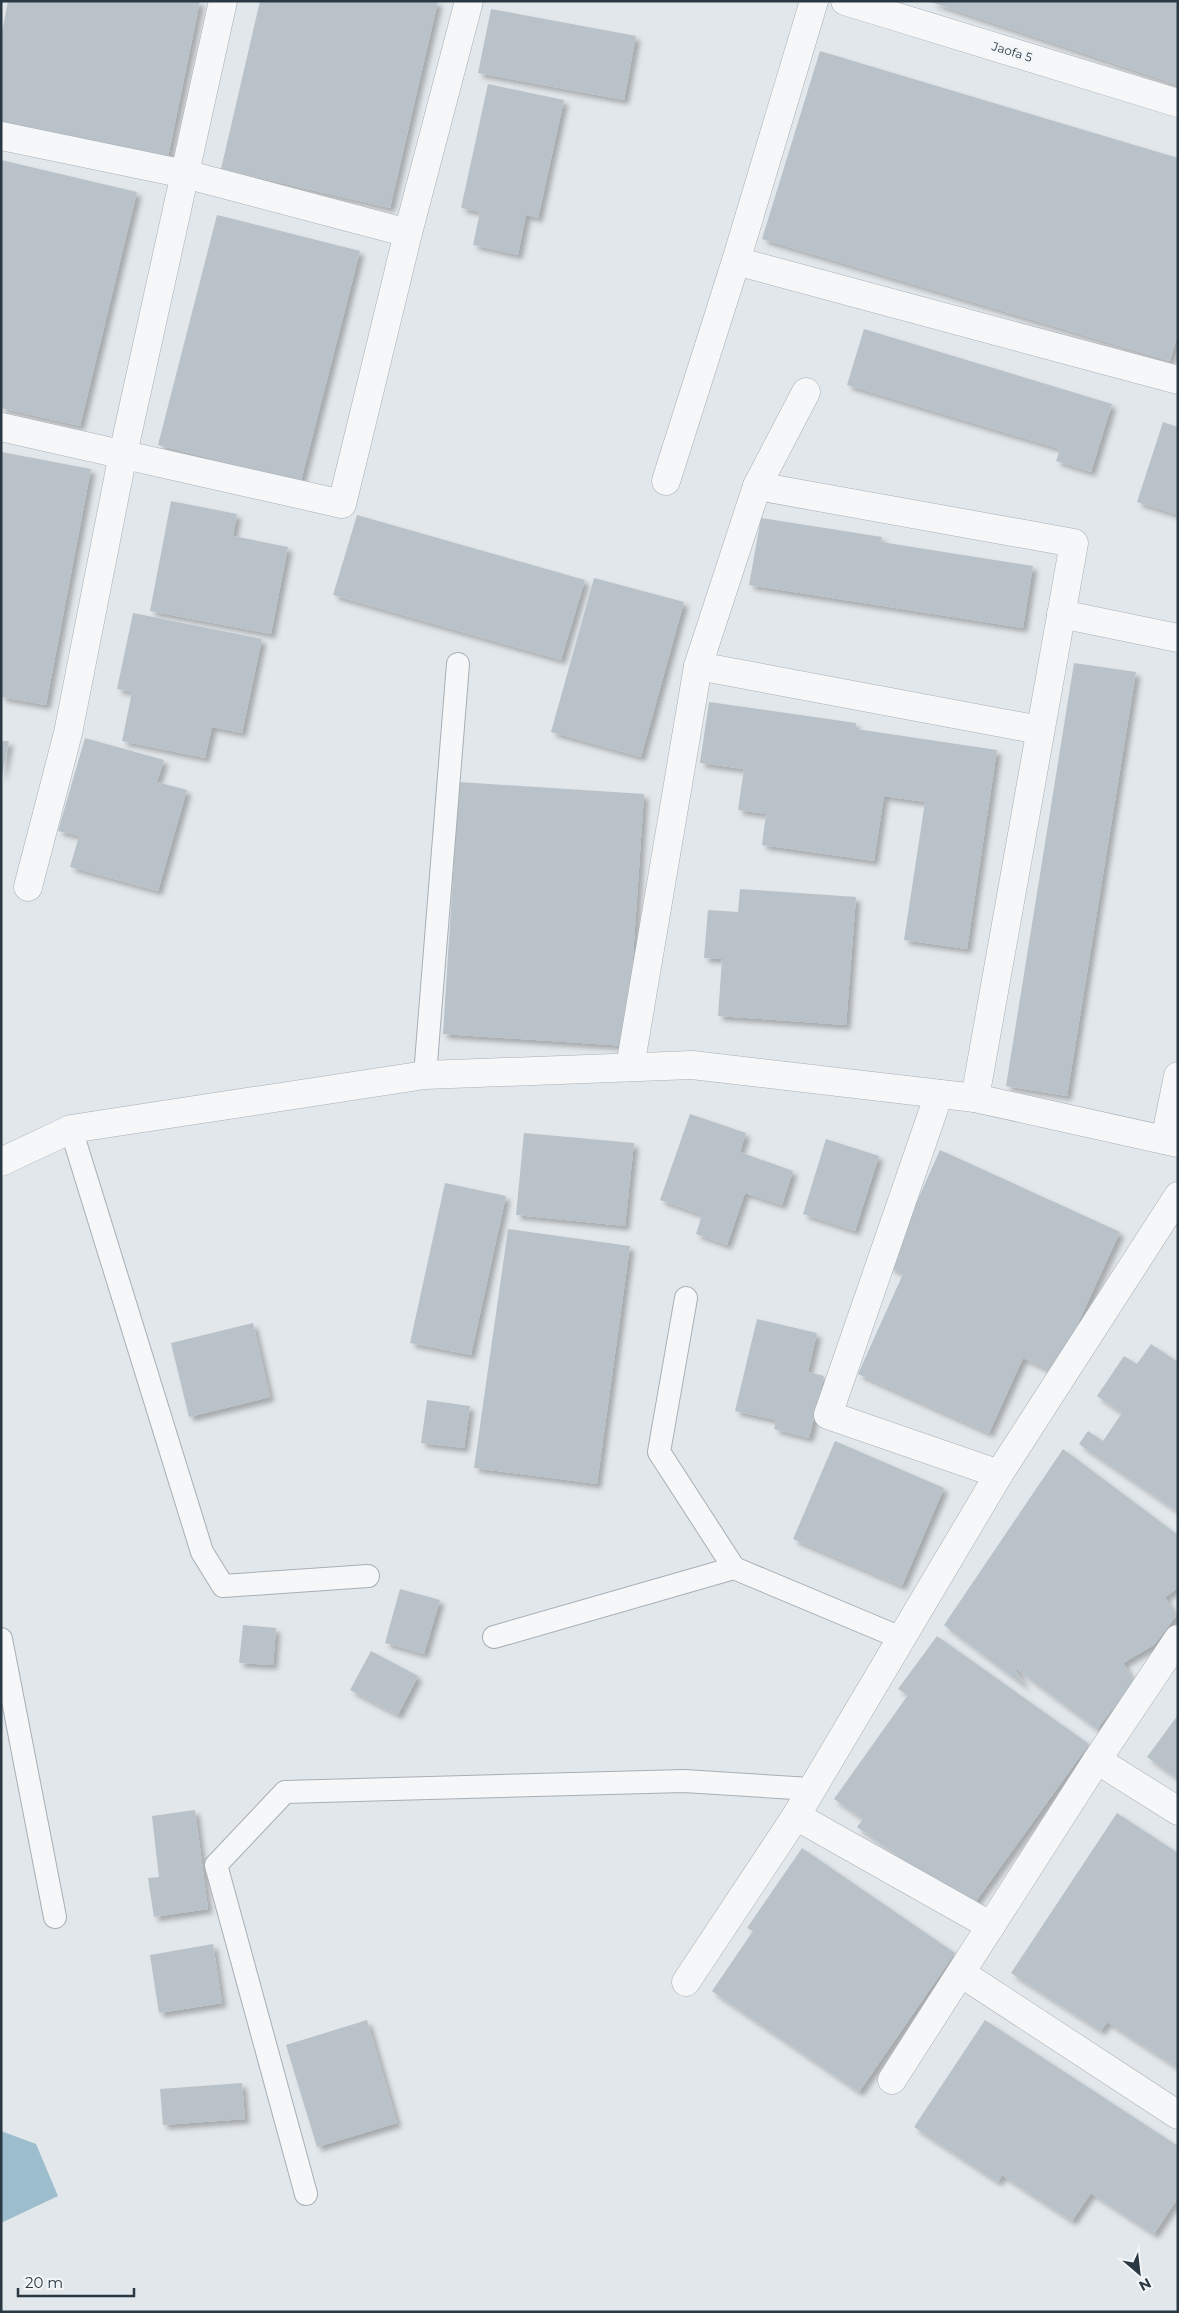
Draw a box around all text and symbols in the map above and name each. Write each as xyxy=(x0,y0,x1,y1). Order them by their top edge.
street label: Jaofa 5 xyxy=(989,38,1034,65)
north arrow xyxy=(1114,2248,1164,2298)
scale bar xyxy=(18,2266,134,2298)
text: 20 m xyxy=(25,2273,63,2292)
text: N xyxy=(1136,2274,1154,2295)

